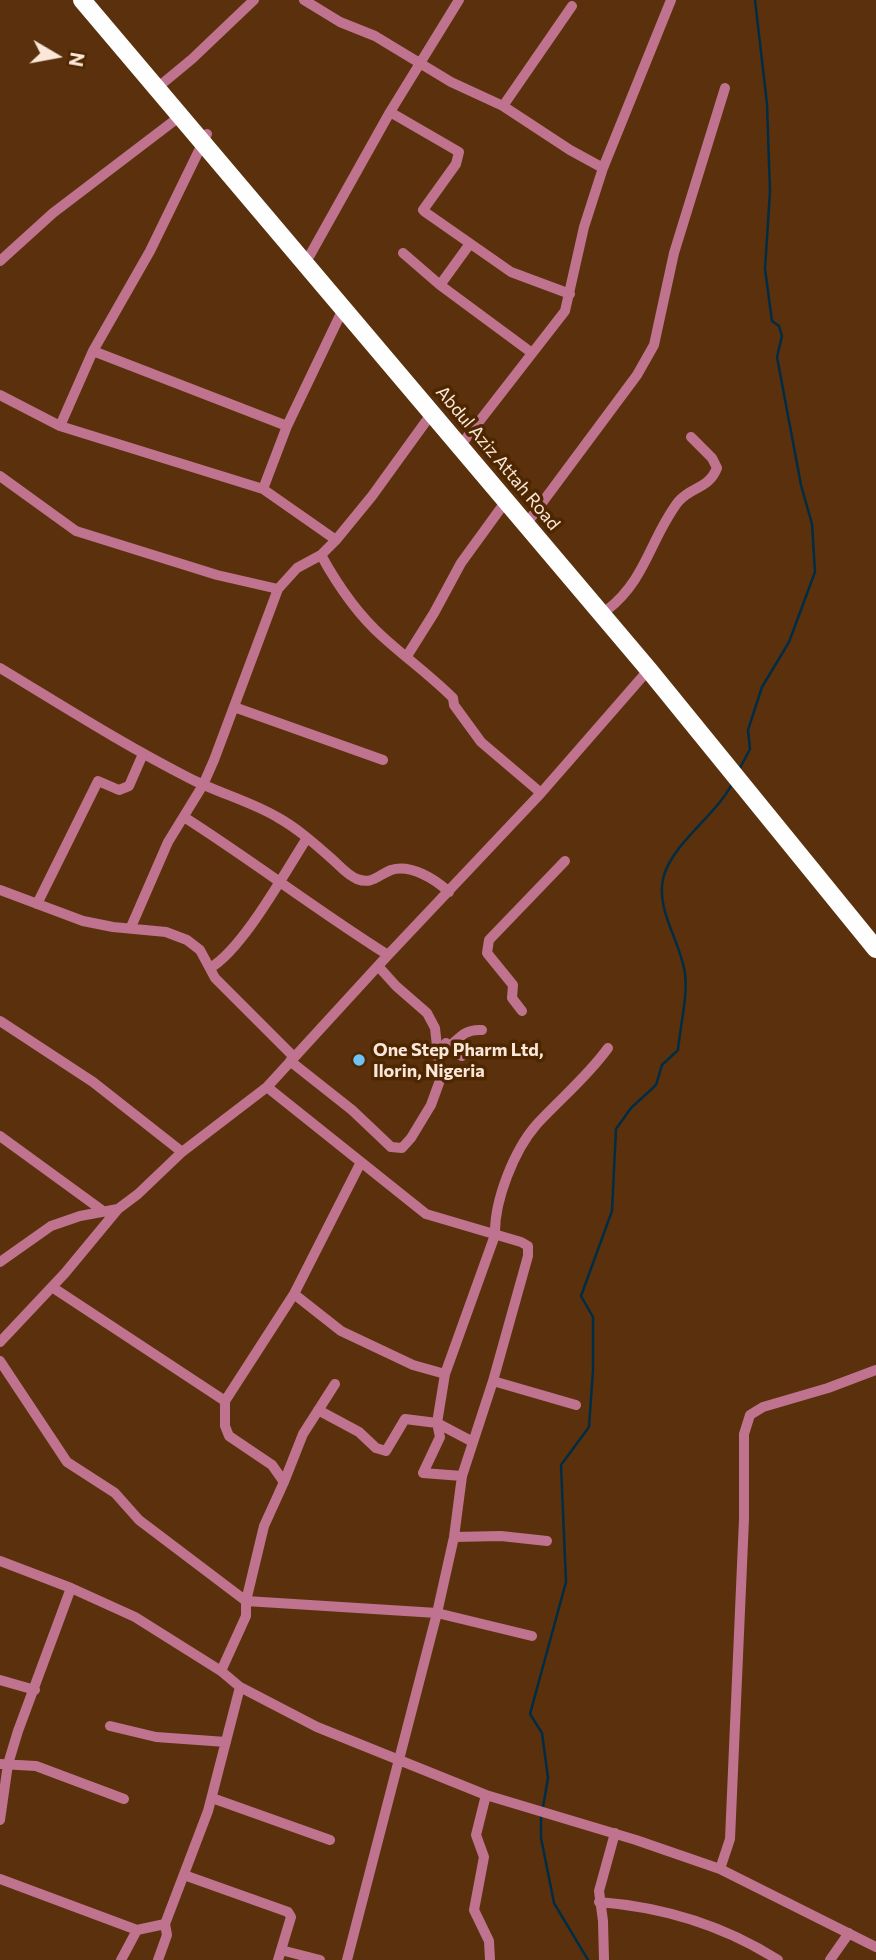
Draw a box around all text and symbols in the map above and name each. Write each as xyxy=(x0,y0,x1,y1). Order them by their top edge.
north arrow xyxy=(21,21,91,91)
text: N xyxy=(65,51,90,69)
street label: Abdul Aziz Attah Road xyxy=(431,382,565,534)
place label: One Step Pharm Ltd, Ilorin, Nigeria xyxy=(373,1039,543,1082)
marker: One Step Pharm Ltd, Ilorin, Nigeria xyxy=(351,1052,367,1068)

